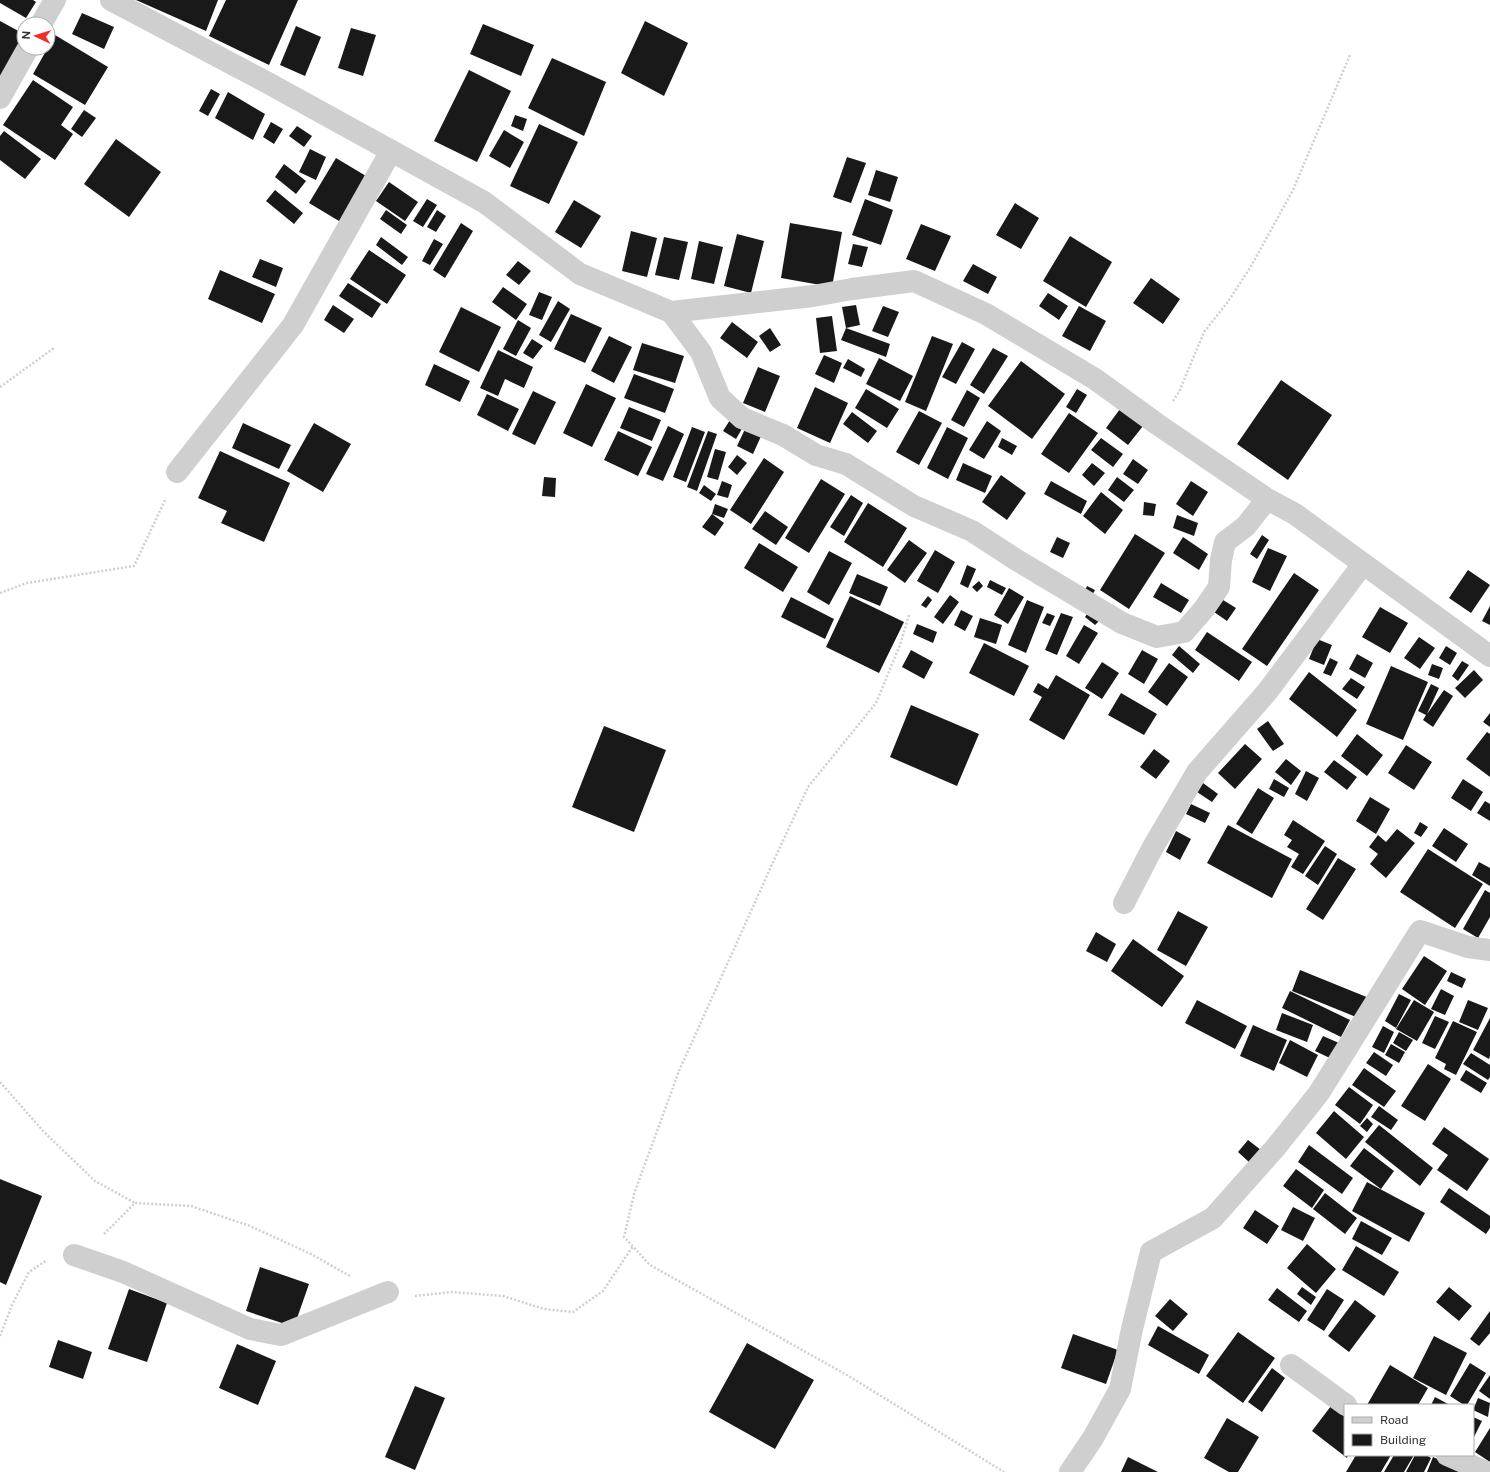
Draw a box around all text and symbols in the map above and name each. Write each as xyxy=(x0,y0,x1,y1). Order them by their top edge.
north arrow xyxy=(16,16,56,56)
text: N xyxy=(20,31,32,40)
legend xyxy=(1344,1404,1474,1456)
text: Road xyxy=(1380,1413,1408,1427)
text: Building xyxy=(1380,1433,1426,1447)

